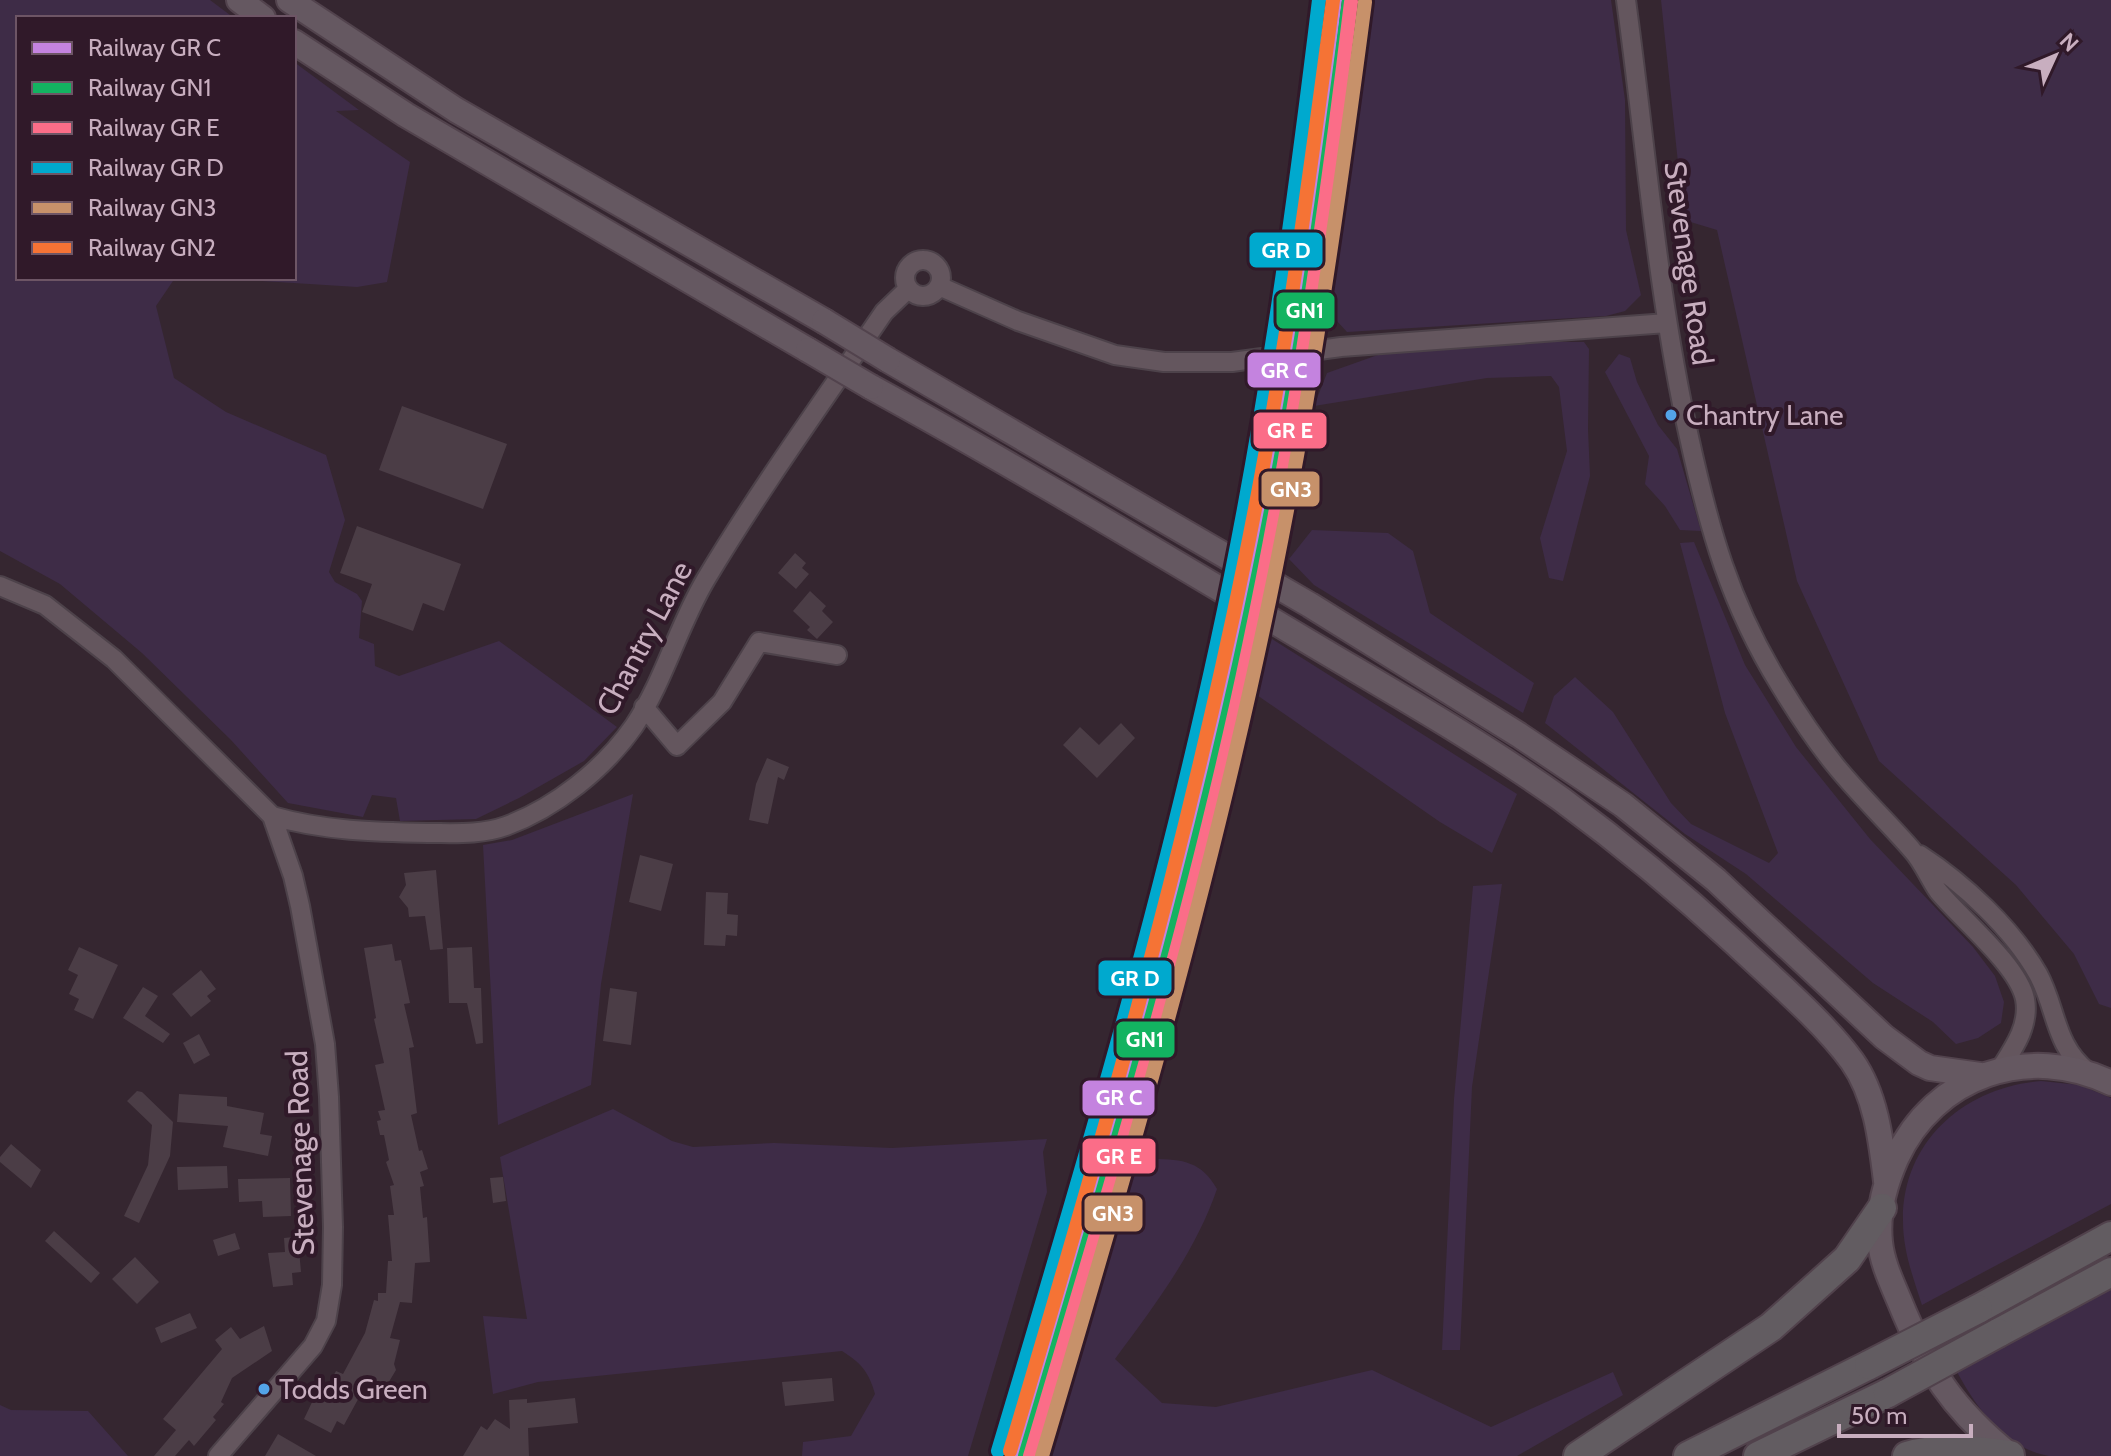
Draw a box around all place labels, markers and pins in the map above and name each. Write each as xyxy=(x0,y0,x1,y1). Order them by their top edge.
place label: Chantry Lane xyxy=(1686,398,1843,432)
marker: Chantry Lane xyxy=(1663,407,1679,423)
place label: Todds Green xyxy=(279,1372,428,1406)
marker: Todds Green xyxy=(256,1381,272,1397)

